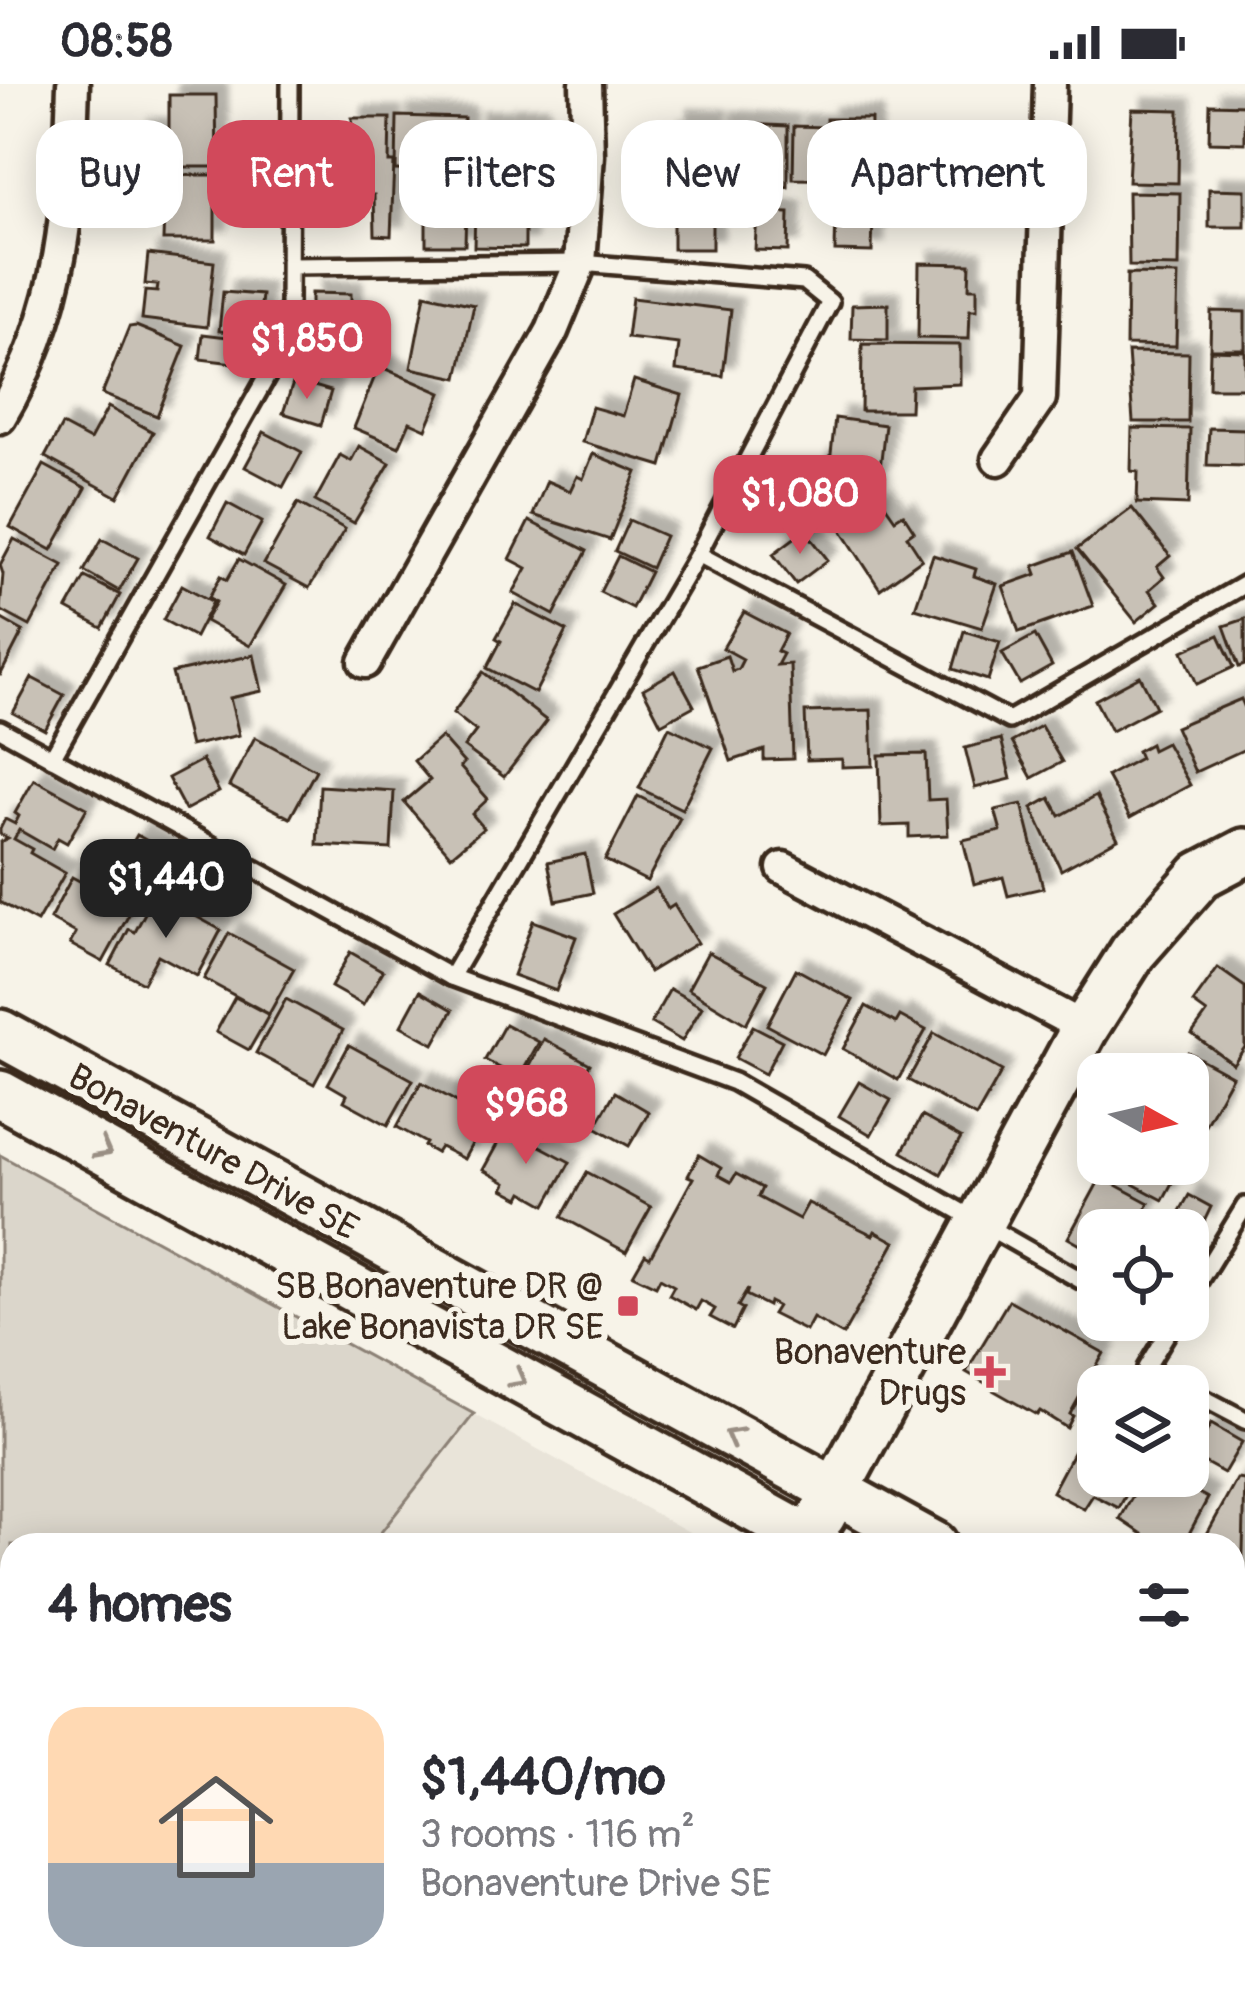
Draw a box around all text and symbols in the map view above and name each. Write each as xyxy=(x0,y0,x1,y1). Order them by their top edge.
text: 08:58 xyxy=(60,14,173,70)
chip: Buy xyxy=(36,120,183,228)
chip: Rent xyxy=(207,120,375,228)
chip: Filters xyxy=(399,120,597,228)
chip: New xyxy=(621,120,783,228)
chip: Apartment xyxy=(807,120,1087,228)
pin: $1,850 xyxy=(209,300,405,402)
text: $1,850 xyxy=(250,314,364,363)
pin: $1,080 xyxy=(702,455,898,557)
text: $1,080 xyxy=(740,469,860,518)
pin: $1,440 xyxy=(68,839,264,941)
text: $1,440 xyxy=(107,853,225,902)
north arrow xyxy=(1077,1053,1209,1185)
map controls xyxy=(1077,1053,1209,1497)
street label: Bonaventure Drive SE xyxy=(60,1054,366,1251)
pin: $968 xyxy=(455,1065,597,1167)
text: $968 xyxy=(484,1079,568,1128)
one-way arrow xyxy=(90,1136,111,1159)
button: locate xyxy=(1077,1209,1209,1341)
place label: SB Bonaventure DR @ Lake Bonavista DR SE xyxy=(275,1264,604,1350)
marker: SB Bonaventure DR @ Lake Bonavista DR SE xyxy=(615,1293,641,1319)
place label: Bonaventure Drugs xyxy=(774,1330,966,1416)
marker: Bonaventure Drugs xyxy=(977,1359,1003,1385)
one-way arrow xyxy=(505,1365,526,1388)
button: layers xyxy=(1077,1365,1209,1497)
one-way arrow xyxy=(725,1427,746,1450)
icon: filters xyxy=(1131,1572,1197,1638)
text: 4 homes xyxy=(48,1573,232,1637)
text: $1,440/mo xyxy=(420,1746,666,1810)
icon: home xyxy=(144,1755,288,1899)
text: 3 rooms · 116 m² xyxy=(420,1810,695,1859)
text: Bonaventure Drive SE xyxy=(420,1859,771,1908)

